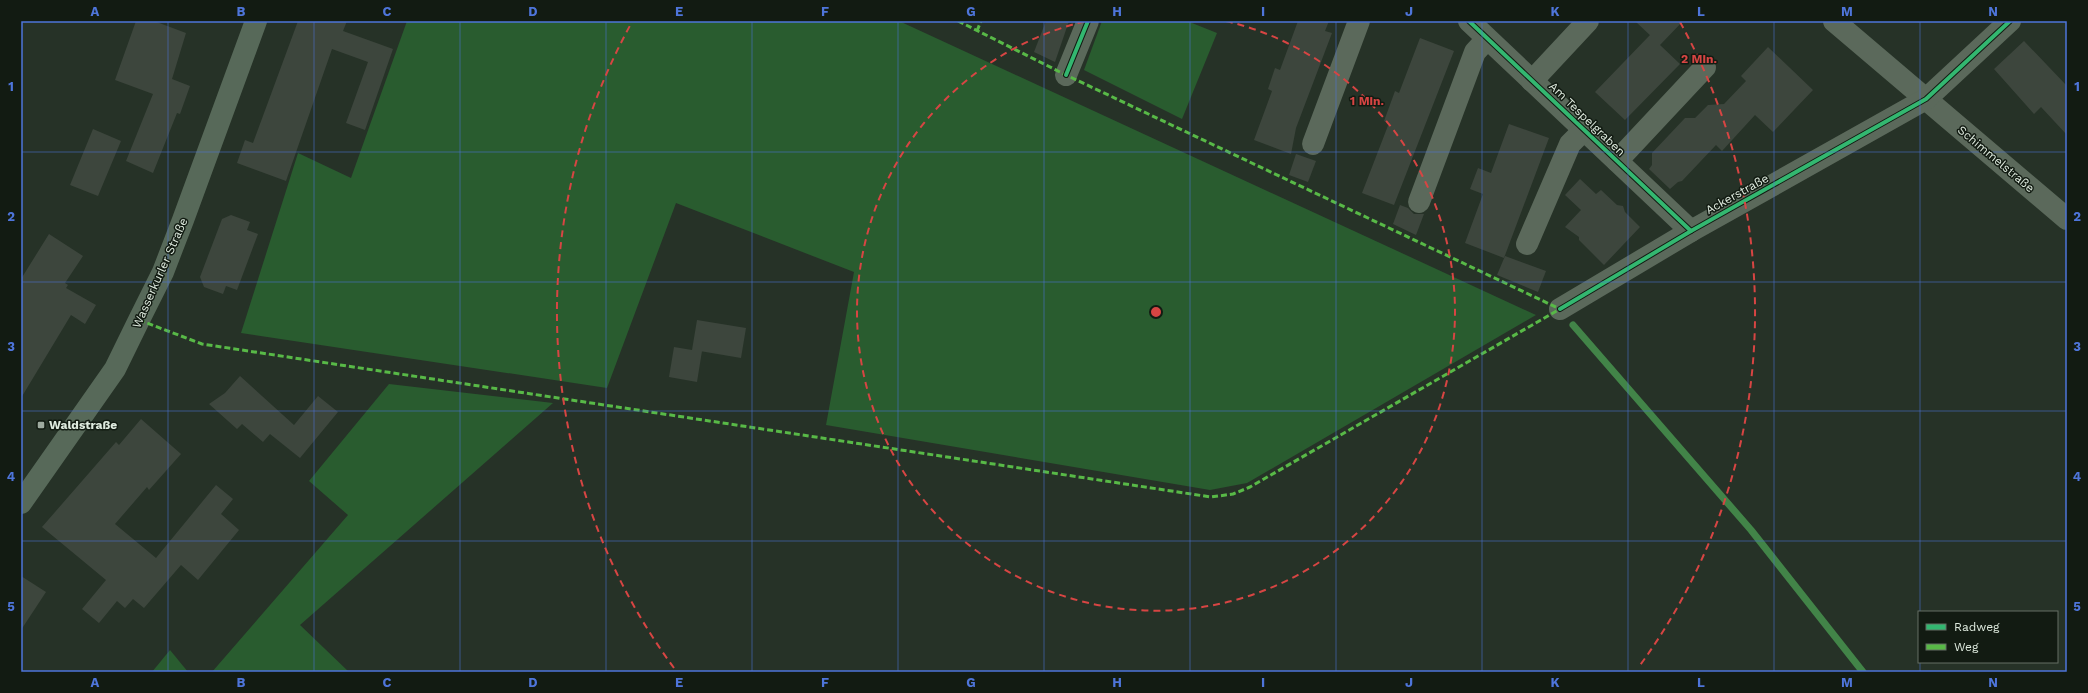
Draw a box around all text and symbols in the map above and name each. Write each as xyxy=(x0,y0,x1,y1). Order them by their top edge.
text: A xyxy=(91,4,100,19)
text: B xyxy=(237,4,246,19)
text: C xyxy=(383,4,392,19)
text: D xyxy=(528,4,538,19)
text: E xyxy=(675,4,683,19)
text: F xyxy=(821,4,829,19)
text: G xyxy=(966,4,976,19)
text: H xyxy=(1112,4,1122,19)
text: I xyxy=(1261,4,1265,19)
text: J xyxy=(1405,4,1413,19)
text: K xyxy=(1550,4,1560,19)
text: L xyxy=(1697,4,1705,19)
text: M xyxy=(1841,4,1853,19)
text: N xyxy=(1988,4,1998,19)
text: 2 Min. xyxy=(1681,52,1717,66)
text: 1 xyxy=(8,79,14,94)
street label: Am Tespelgraben xyxy=(1546,79,1628,159)
text: 1 xyxy=(2074,79,2080,94)
text: 1 Min. xyxy=(1350,94,1384,108)
street label: Schimmelstraße xyxy=(1955,123,2037,195)
street label: Ackerstraße xyxy=(1703,171,1771,217)
text: 2 xyxy=(7,209,15,224)
text: 2 xyxy=(2073,209,2081,224)
street label: Wasserkurler Straße xyxy=(129,216,191,330)
centre of rings xyxy=(1149,305,1163,319)
text: 3 xyxy=(7,339,15,354)
text: 3 xyxy=(2073,339,2081,354)
place label: Waldstraße xyxy=(49,418,117,432)
marker: Waldstraße xyxy=(36,420,46,430)
text: 4 xyxy=(7,469,16,484)
text: 4 xyxy=(2073,469,2082,484)
text: 5 xyxy=(7,599,15,614)
text: 5 xyxy=(2073,599,2081,614)
legend xyxy=(1918,611,2058,663)
text: Radweg xyxy=(1954,620,2000,634)
text: Weg xyxy=(1954,640,1979,654)
text: A xyxy=(91,675,100,690)
text: B xyxy=(237,675,246,690)
text: C xyxy=(383,675,392,690)
text: D xyxy=(528,675,538,690)
text: E xyxy=(675,675,683,690)
text: F xyxy=(821,675,829,690)
text: G xyxy=(966,675,976,690)
text: H xyxy=(1112,675,1122,690)
text: I xyxy=(1261,675,1265,690)
text: J xyxy=(1405,675,1413,690)
text: K xyxy=(1550,675,1560,690)
text: L xyxy=(1697,675,1705,690)
text: M xyxy=(1841,675,1853,690)
text: N xyxy=(1988,675,1998,690)

